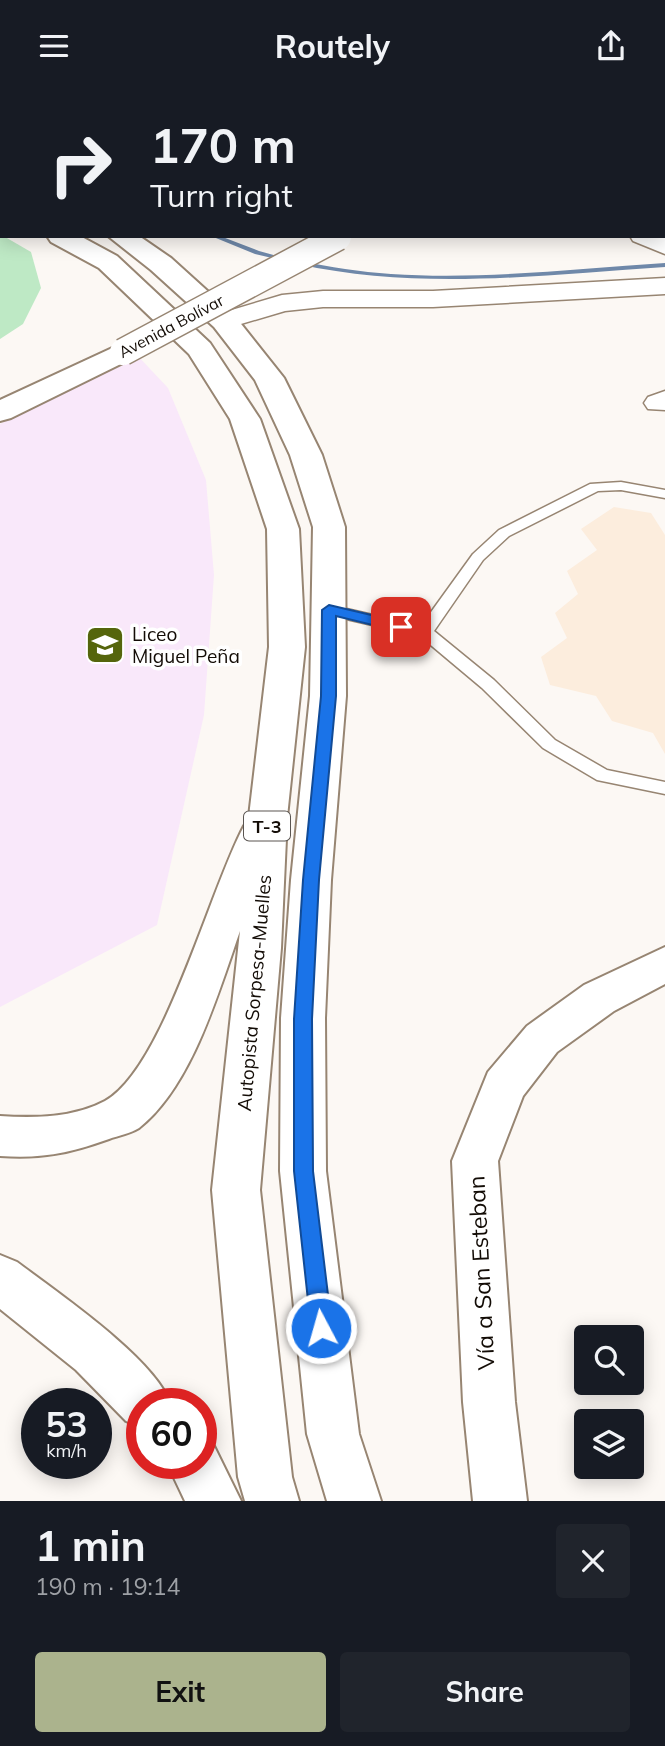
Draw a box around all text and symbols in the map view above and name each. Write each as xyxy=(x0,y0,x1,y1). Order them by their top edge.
text: Routely xyxy=(275,26,390,66)
icon: menu xyxy=(35,27,73,65)
icon: share xyxy=(592,27,630,65)
text: 170 m xyxy=(150,114,296,175)
icon: right xyxy=(35,119,126,210)
text: Turn right xyxy=(150,175,293,215)
street label: Avenida Bolívar xyxy=(115,290,227,362)
pin xyxy=(371,597,431,657)
icon: arrive xyxy=(382,608,420,646)
place label: Liceo Miguel Peña xyxy=(132,622,240,668)
school or university icon: Liceo Miguel Peña xyxy=(84,624,126,666)
road number: T-3 xyxy=(244,811,290,841)
street label: Autopista Sorpesa-Muelles xyxy=(232,874,276,1112)
street label: Vía a San Esteban xyxy=(461,1175,501,1371)
position arrow xyxy=(284,1291,358,1365)
map controls xyxy=(574,1325,644,1479)
button: search xyxy=(574,1325,644,1395)
speed limit sign: 60 xyxy=(126,1388,217,1479)
text: 53 xyxy=(45,1402,88,1446)
button: layers xyxy=(574,1409,644,1479)
text: km/h xyxy=(46,1439,87,1462)
text: 1 min xyxy=(35,1519,146,1572)
button: close xyxy=(556,1524,630,1598)
text: 190 m · 19:14 xyxy=(35,1572,180,1601)
button: Exit xyxy=(35,1652,326,1732)
button: Share xyxy=(340,1652,630,1732)

